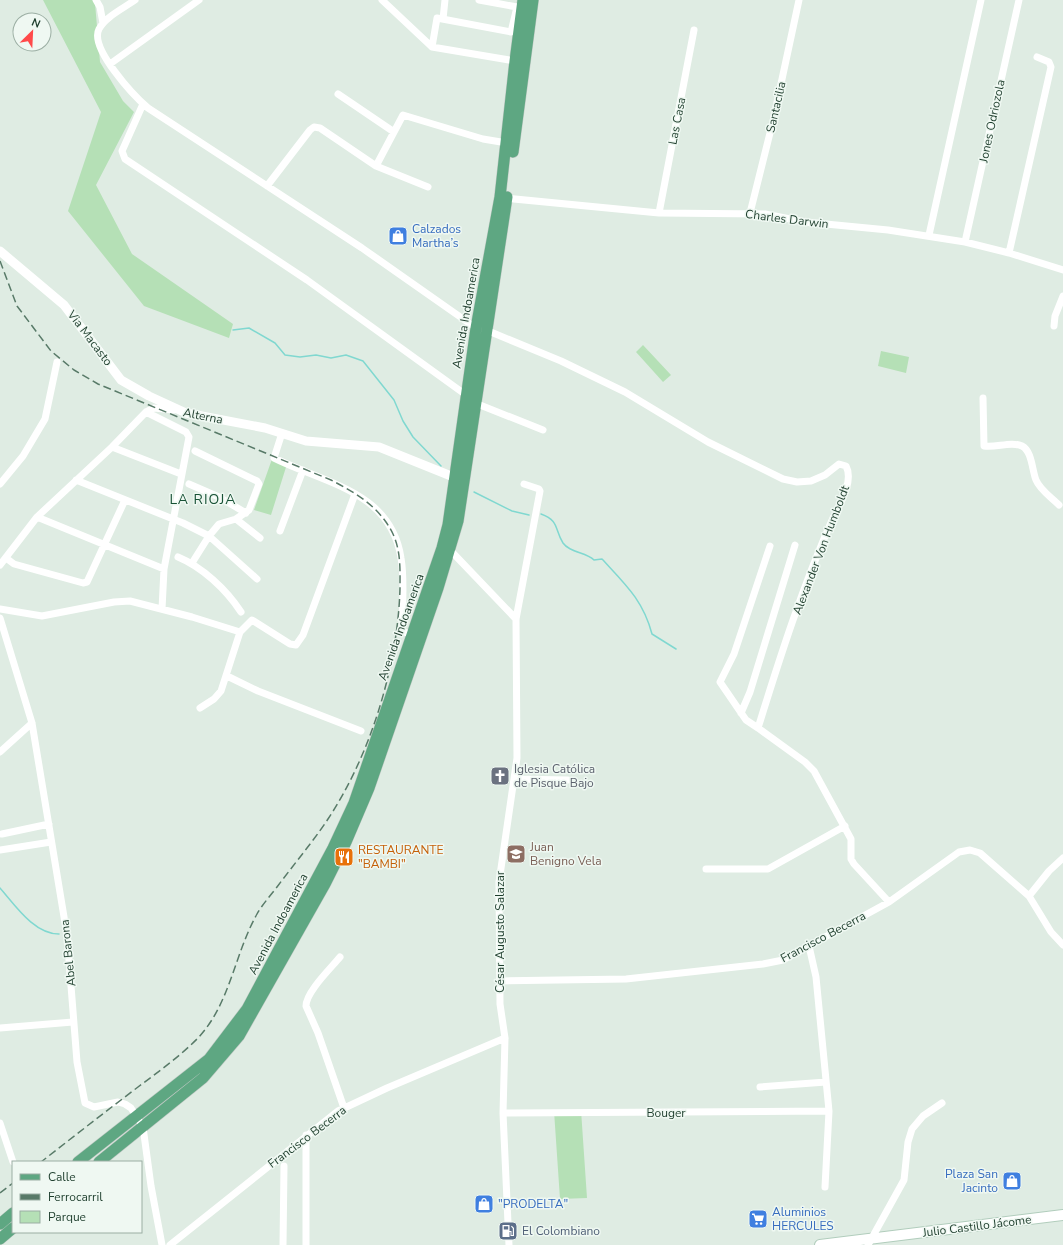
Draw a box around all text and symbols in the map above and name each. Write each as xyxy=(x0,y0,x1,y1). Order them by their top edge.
north arrow xyxy=(12,12,52,52)
text: N xyxy=(29,15,43,32)
street label: Jones Odriozola xyxy=(975,78,1009,165)
street label: Santacilia xyxy=(762,80,790,134)
street label: Las Casa xyxy=(665,96,689,146)
street label: Charles Darwin xyxy=(744,206,830,232)
place label: Calzados Martha’s xyxy=(412,221,461,251)
shop icon: Calzados Martha’s xyxy=(387,225,409,247)
street label: Avenida Indoamerica xyxy=(448,256,484,370)
street label: Via Macasto xyxy=(63,306,116,369)
street label: Alterna xyxy=(182,404,224,428)
street label: Alexander Von Humboldt xyxy=(789,482,853,617)
district label: LA RIOJA xyxy=(169,490,237,509)
street label: Avenida Indoamerica xyxy=(374,571,428,683)
place label: Iglesia Católica de Pisque Bajo xyxy=(514,761,595,791)
church icon: Iglesia Católica de Pisque Bajo xyxy=(489,765,511,787)
place label: Juan Benigno Vela xyxy=(529,839,602,869)
place label: RESTAURANTE "BAMBI" xyxy=(358,842,444,872)
school or university icon: Juan Benigno Vela xyxy=(505,843,527,865)
restaurant icon: RESTAURANTE "BAMBI" xyxy=(333,846,355,868)
street label: César Augusto Salazar xyxy=(492,870,508,993)
street label: Avenida Indoamerica xyxy=(245,871,311,977)
street label: Francisco Becerra xyxy=(778,908,868,966)
street label: Abel Barona xyxy=(57,919,79,987)
street label: Francisco Becerra xyxy=(264,1102,350,1172)
street label: Bouger xyxy=(646,1105,686,1121)
legend xyxy=(12,1161,142,1233)
place label: Plaza San Jacinto xyxy=(945,1166,998,1196)
text: Calle xyxy=(48,1169,76,1185)
shop icon: Plaza San Jacinto xyxy=(1001,1170,1023,1192)
text: Ferrocarril xyxy=(48,1189,103,1205)
shop icon: "PRODELTA" xyxy=(473,1193,495,1215)
place label: "PRODELTA" xyxy=(498,1196,568,1212)
place label: Aluminios HERCULES xyxy=(772,1204,834,1234)
supermarket icon: Aluminios HERCULES xyxy=(747,1208,769,1230)
text: Parque xyxy=(48,1209,86,1225)
street label: Julio Castillo Jácome xyxy=(921,1211,1032,1241)
fuel station icon: El Colombiano xyxy=(497,1220,519,1242)
place label: El Colombiano xyxy=(522,1223,600,1239)

